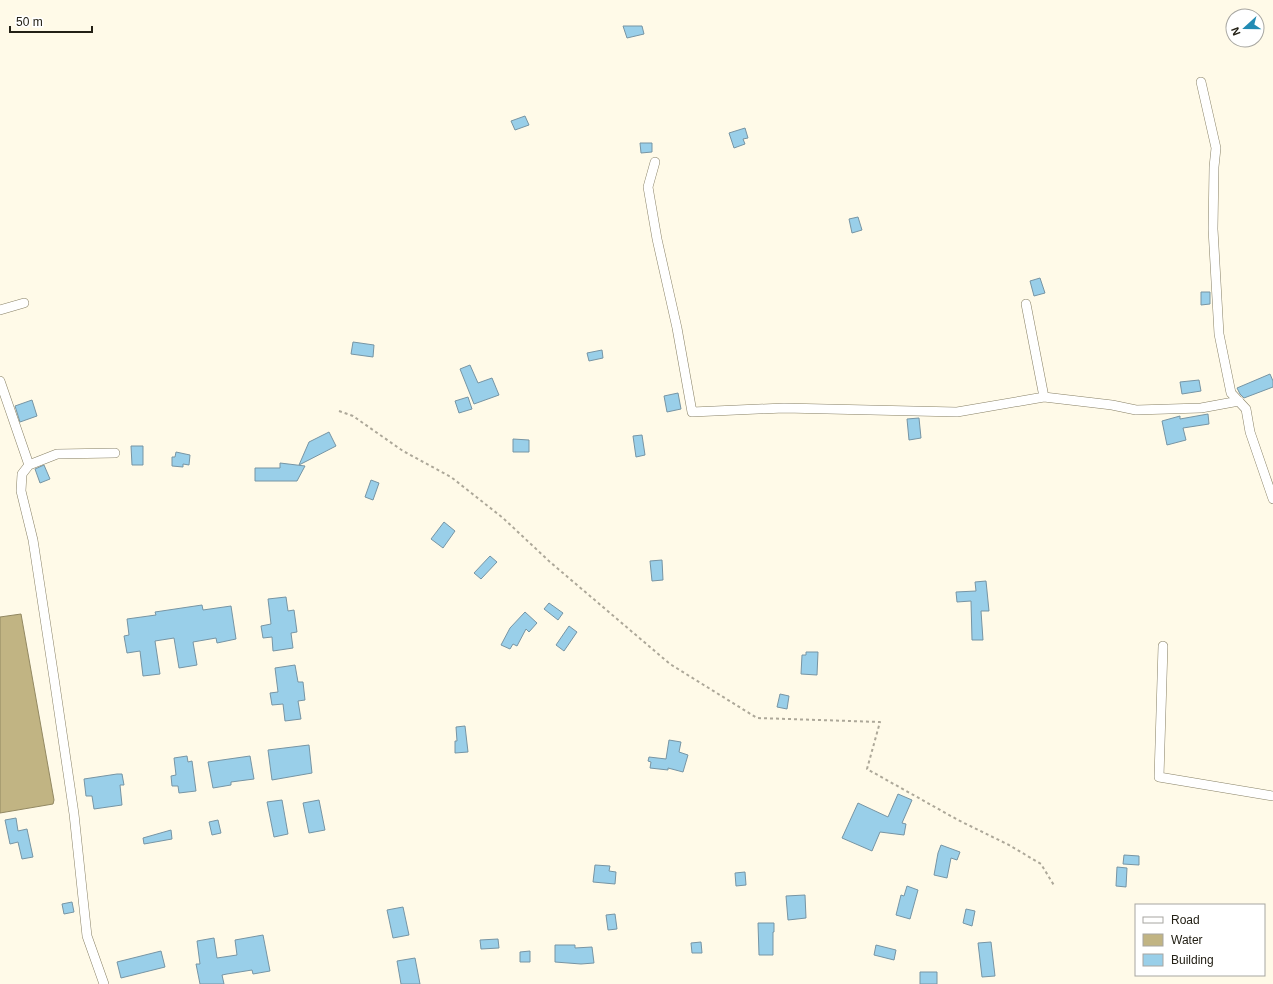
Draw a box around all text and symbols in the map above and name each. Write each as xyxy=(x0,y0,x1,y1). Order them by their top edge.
scale bar xyxy=(10,8,92,34)
north arrow xyxy=(1225,8,1265,48)
text: 50 m xyxy=(16,15,43,29)
text: N xyxy=(1229,26,1243,37)
legend xyxy=(1135,904,1265,976)
text: Road xyxy=(1171,913,1200,927)
text: Water xyxy=(1171,933,1203,947)
text: Building xyxy=(1171,953,1214,967)

